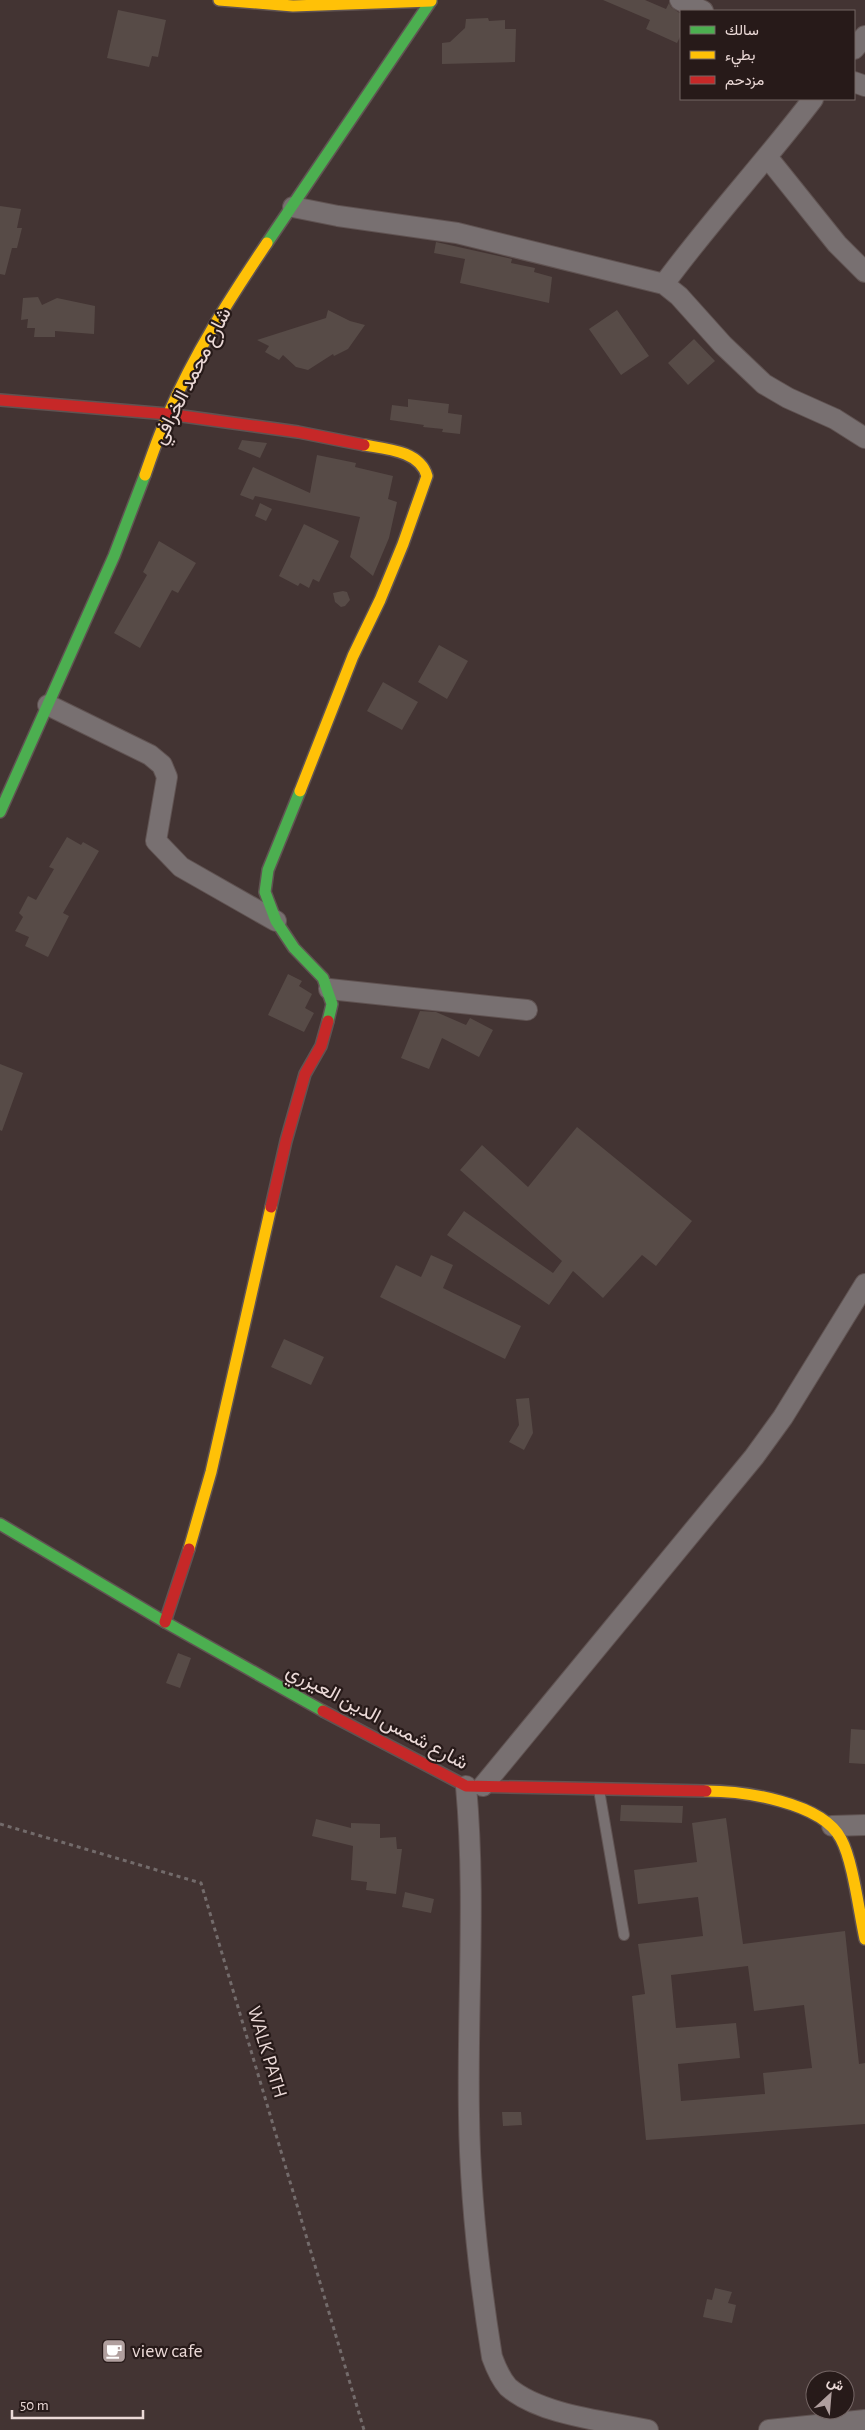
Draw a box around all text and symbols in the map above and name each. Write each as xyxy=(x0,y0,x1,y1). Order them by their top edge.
legend xyxy=(680,10,855,100)
text: سالك xyxy=(725,23,759,38)
text: بطيء xyxy=(725,48,755,68)
text: مزدحم xyxy=(725,73,764,90)
street label: شارع محمد الخرافي xyxy=(149,304,240,450)
street label: شارع شمس الدين العيزري xyxy=(280,1661,471,1779)
street label: WALK PATH xyxy=(244,2004,290,2100)
cafe icon: view cafe xyxy=(101,2338,127,2364)
place label: view cafe xyxy=(132,2341,203,2361)
north arrow xyxy=(805,2370,855,2420)
text: ش xyxy=(824,2374,846,2395)
scale bar xyxy=(12,2388,144,2420)
text: 50 m xyxy=(20,2398,49,2413)

